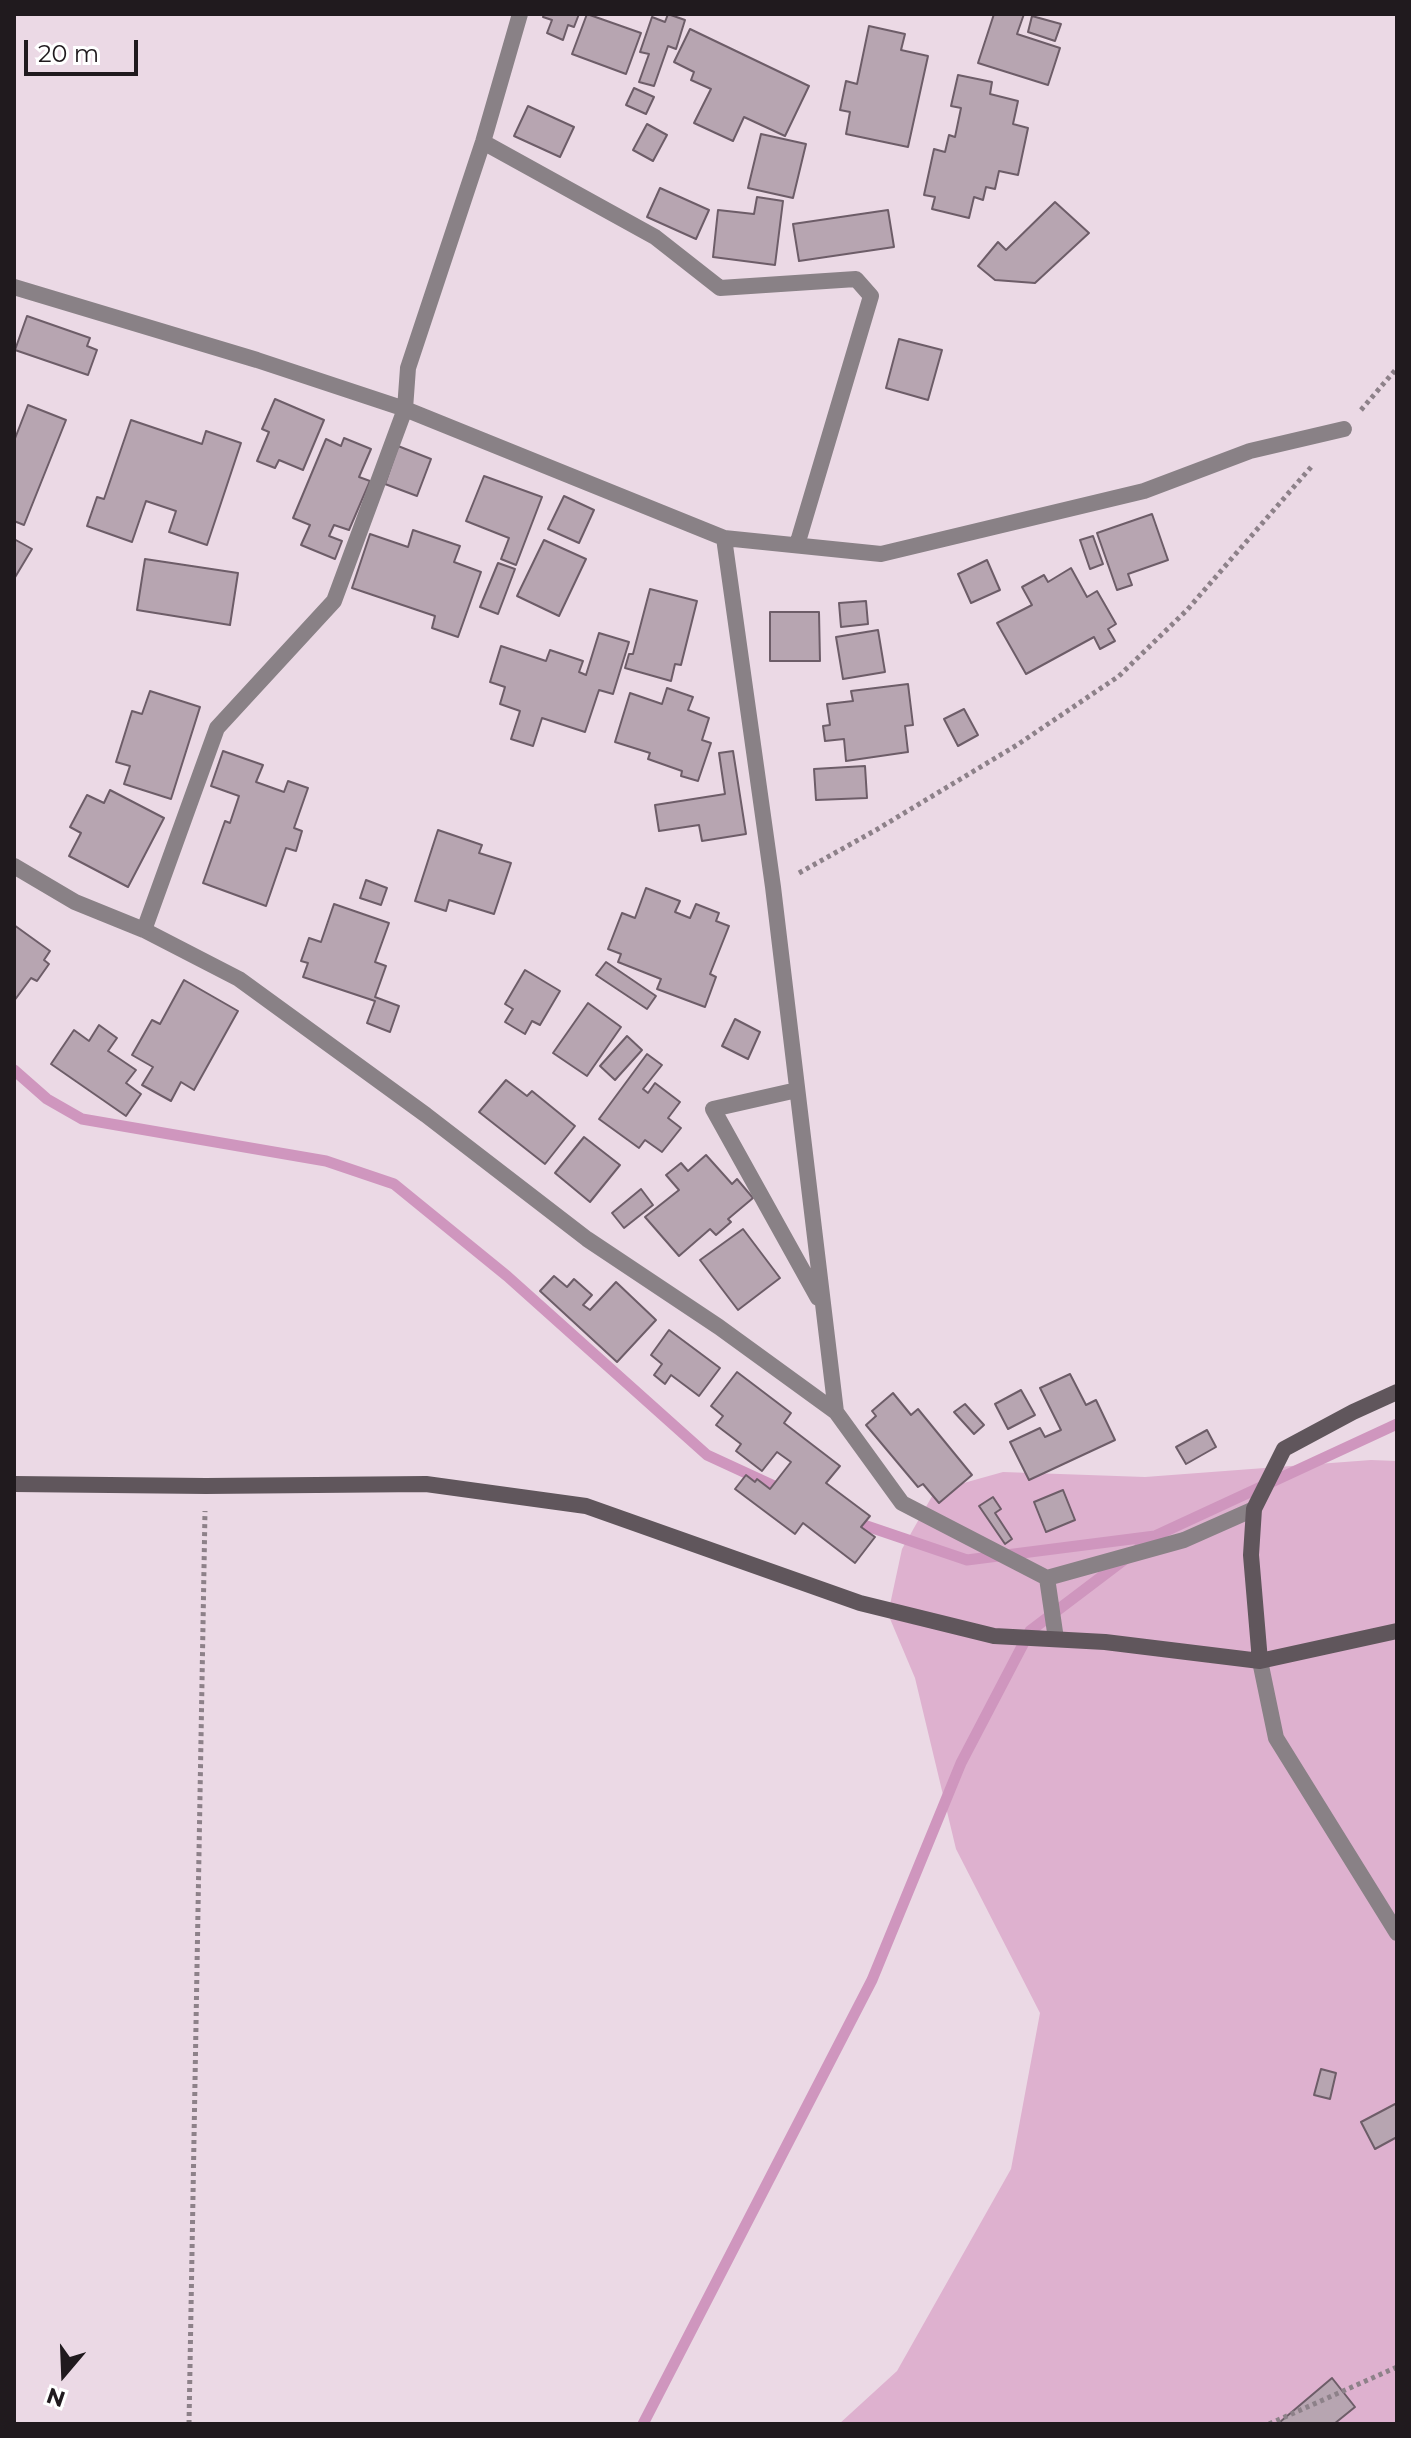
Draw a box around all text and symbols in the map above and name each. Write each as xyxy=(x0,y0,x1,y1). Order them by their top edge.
scale bar xyxy=(28,24,142,74)
text: 20 m xyxy=(38,39,99,68)
north arrow xyxy=(24,2334,104,2414)
text: N xyxy=(43,2382,69,2413)

